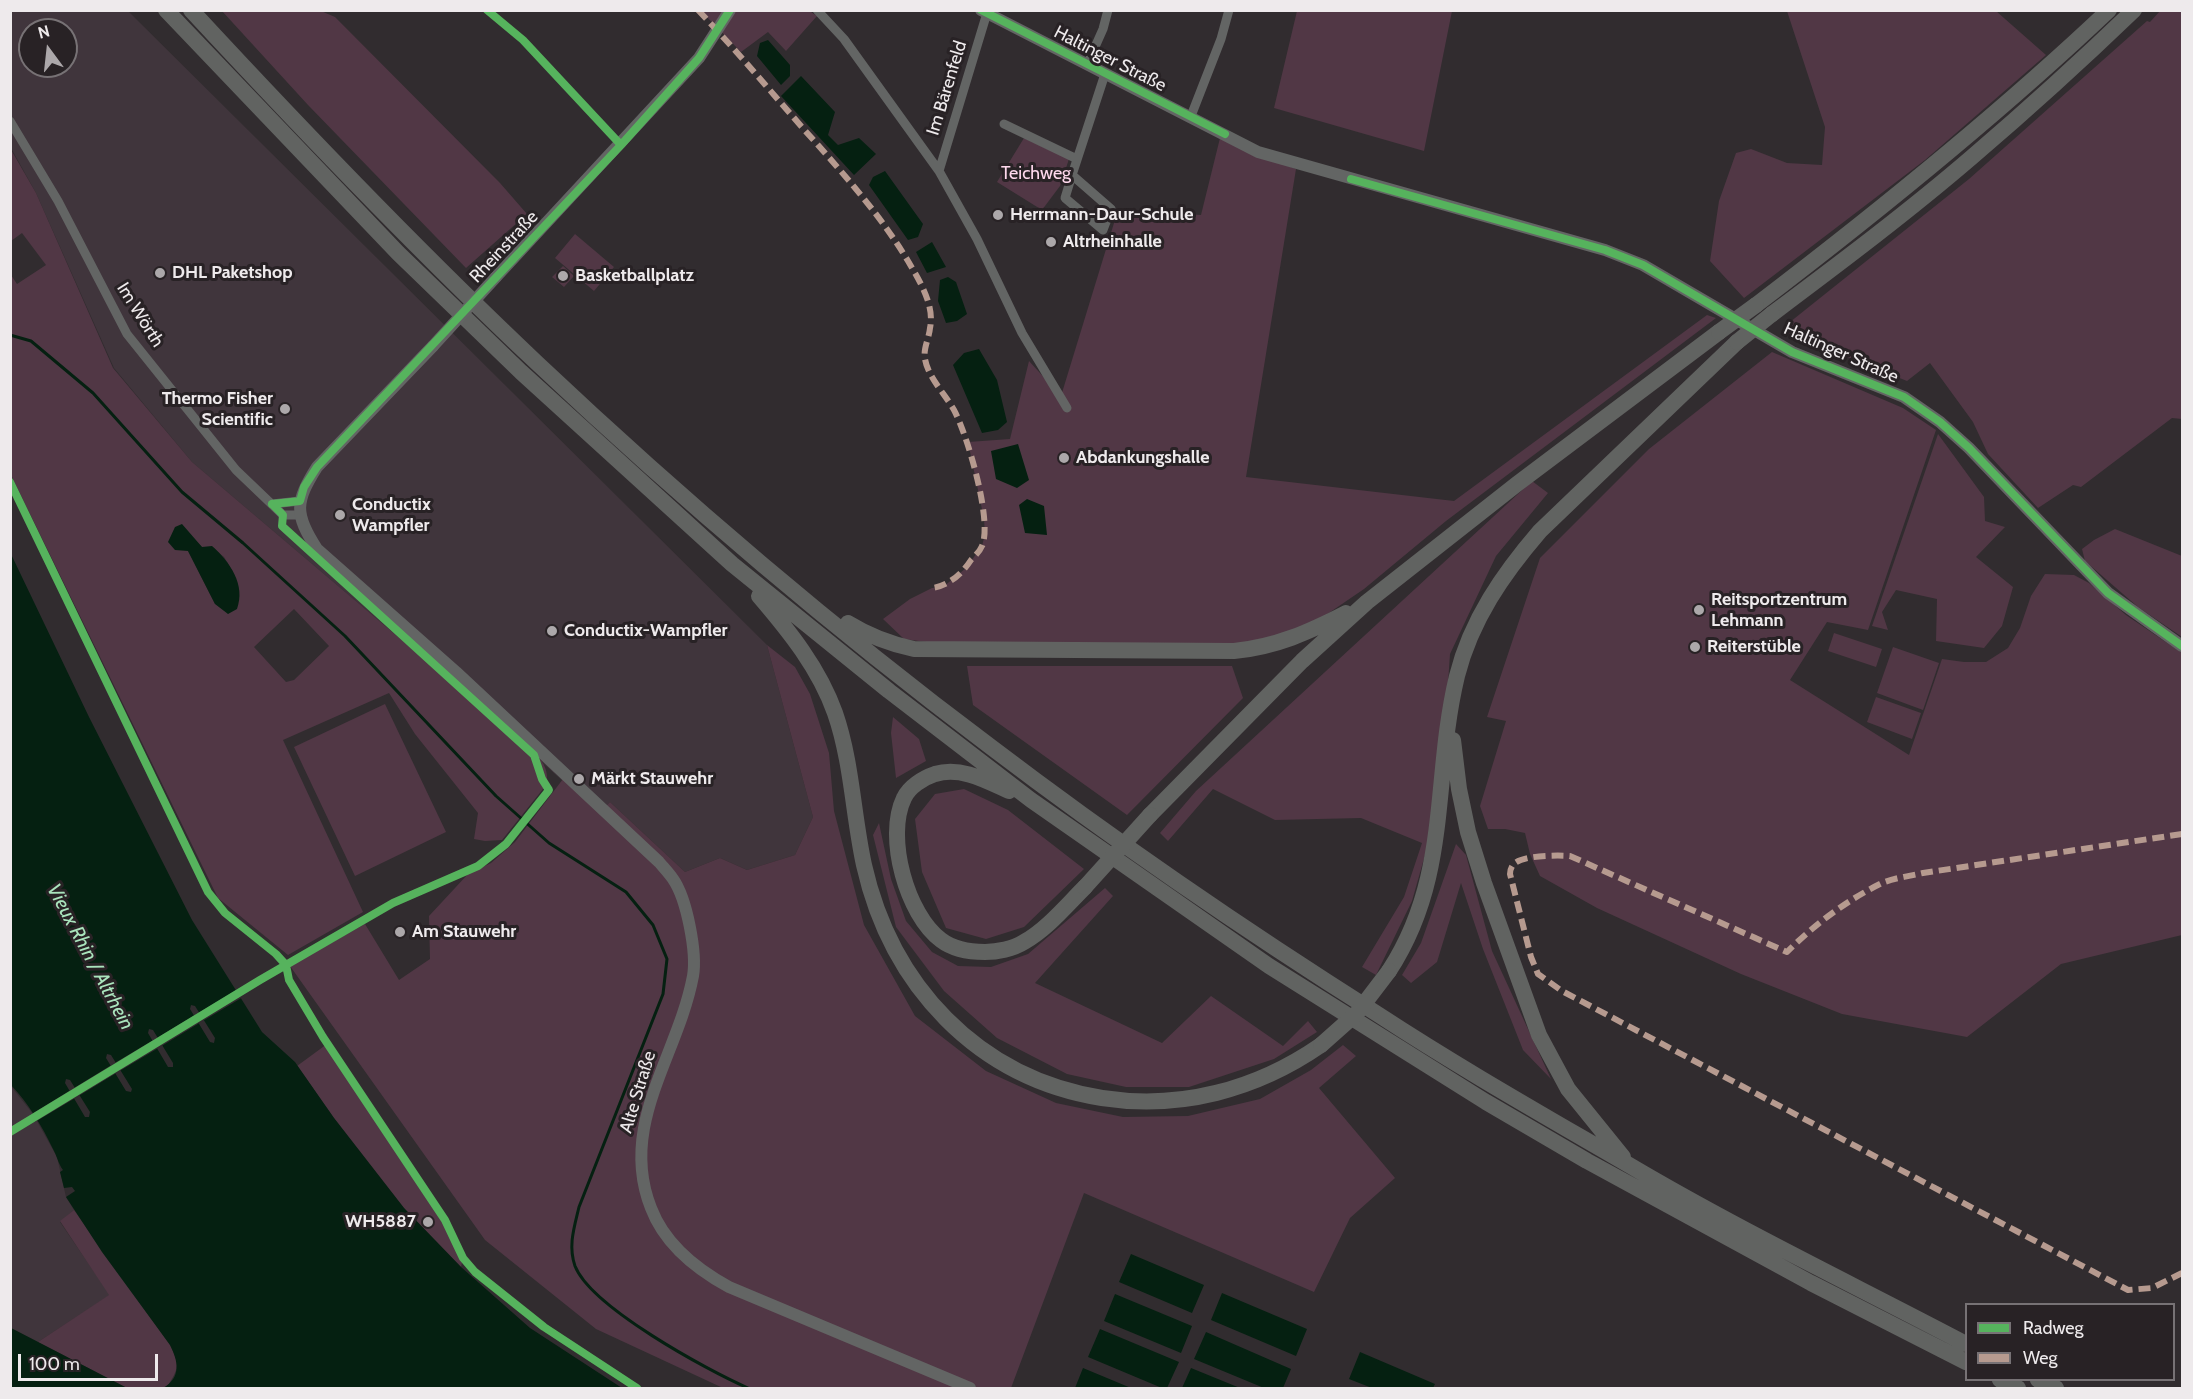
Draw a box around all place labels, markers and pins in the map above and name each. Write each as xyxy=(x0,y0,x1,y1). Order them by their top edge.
place label: Herrmann-Daur-Schule xyxy=(1010,204,1193,226)
marker: Herrmann-Daur-Schule xyxy=(991,208,1005,222)
place label: Altrheinhalle xyxy=(1063,231,1162,253)
marker: Altrheinhalle xyxy=(1044,235,1058,249)
place label: DHL Paketshop xyxy=(172,262,293,284)
place label: Basketballplatz xyxy=(575,265,694,287)
marker: DHL Paketshop xyxy=(153,266,167,280)
marker: Basketballplatz xyxy=(556,269,570,283)
place label: Thermo Fisher Scientific xyxy=(162,388,273,430)
marker: Thermo Fisher Scientific xyxy=(278,402,292,416)
place label: Abdankungshalle xyxy=(1076,447,1209,469)
marker: Abdankungshalle xyxy=(1057,451,1071,465)
place label: Conductix Wampfler xyxy=(352,494,431,536)
marker: Conductix Wampfler xyxy=(333,508,347,522)
place label: Reitsportzentrum Lehmann xyxy=(1711,589,1847,632)
marker: Reitsportzentrum Lehmann xyxy=(1692,603,1706,617)
place label: Conductix-Wampfler xyxy=(564,620,727,642)
marker: Conductix-Wampfler xyxy=(545,624,559,638)
place label: Reiterstüble xyxy=(1707,636,1801,658)
marker: Reiterstüble xyxy=(1688,640,1702,654)
place label: Märkt Stauwehr xyxy=(591,768,713,790)
marker: Märkt Stauwehr xyxy=(572,772,586,786)
place label: Am Stauwehr xyxy=(412,921,516,943)
marker: Am Stauwehr xyxy=(393,925,407,939)
place label: WH5887 xyxy=(345,1211,416,1233)
marker: WH5887 xyxy=(421,1215,435,1229)

